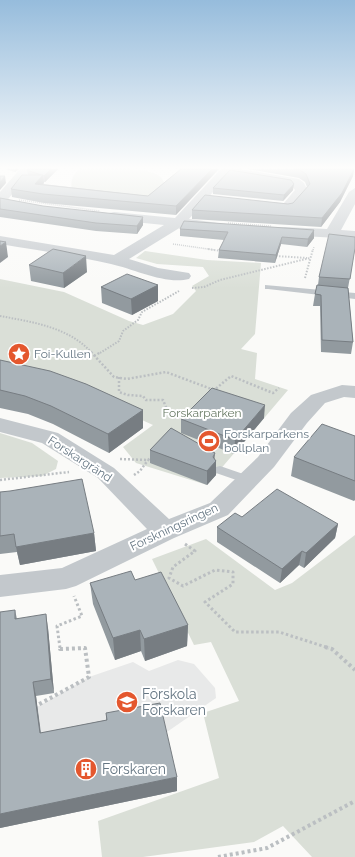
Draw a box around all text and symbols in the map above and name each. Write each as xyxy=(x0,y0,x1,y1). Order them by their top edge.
place icon: Foi-Kullen xyxy=(6,341,32,367)
place label: Foi-Kullen xyxy=(34,347,91,361)
park label: Forskarparken xyxy=(162,406,242,420)
place label: Forskarparkens bollplan xyxy=(224,427,309,455)
sports icon: Forskarparkens bollplan xyxy=(196,428,222,454)
street label: Forskargränd xyxy=(45,433,115,485)
street label: Forskningsringen xyxy=(128,501,220,553)
place label: Förskola Forskaren xyxy=(142,686,206,718)
school or university icon: Förskola Forskaren xyxy=(114,689,140,715)
building icon: Forskaren xyxy=(73,756,99,782)
place label: Forskaren xyxy=(102,761,166,777)

